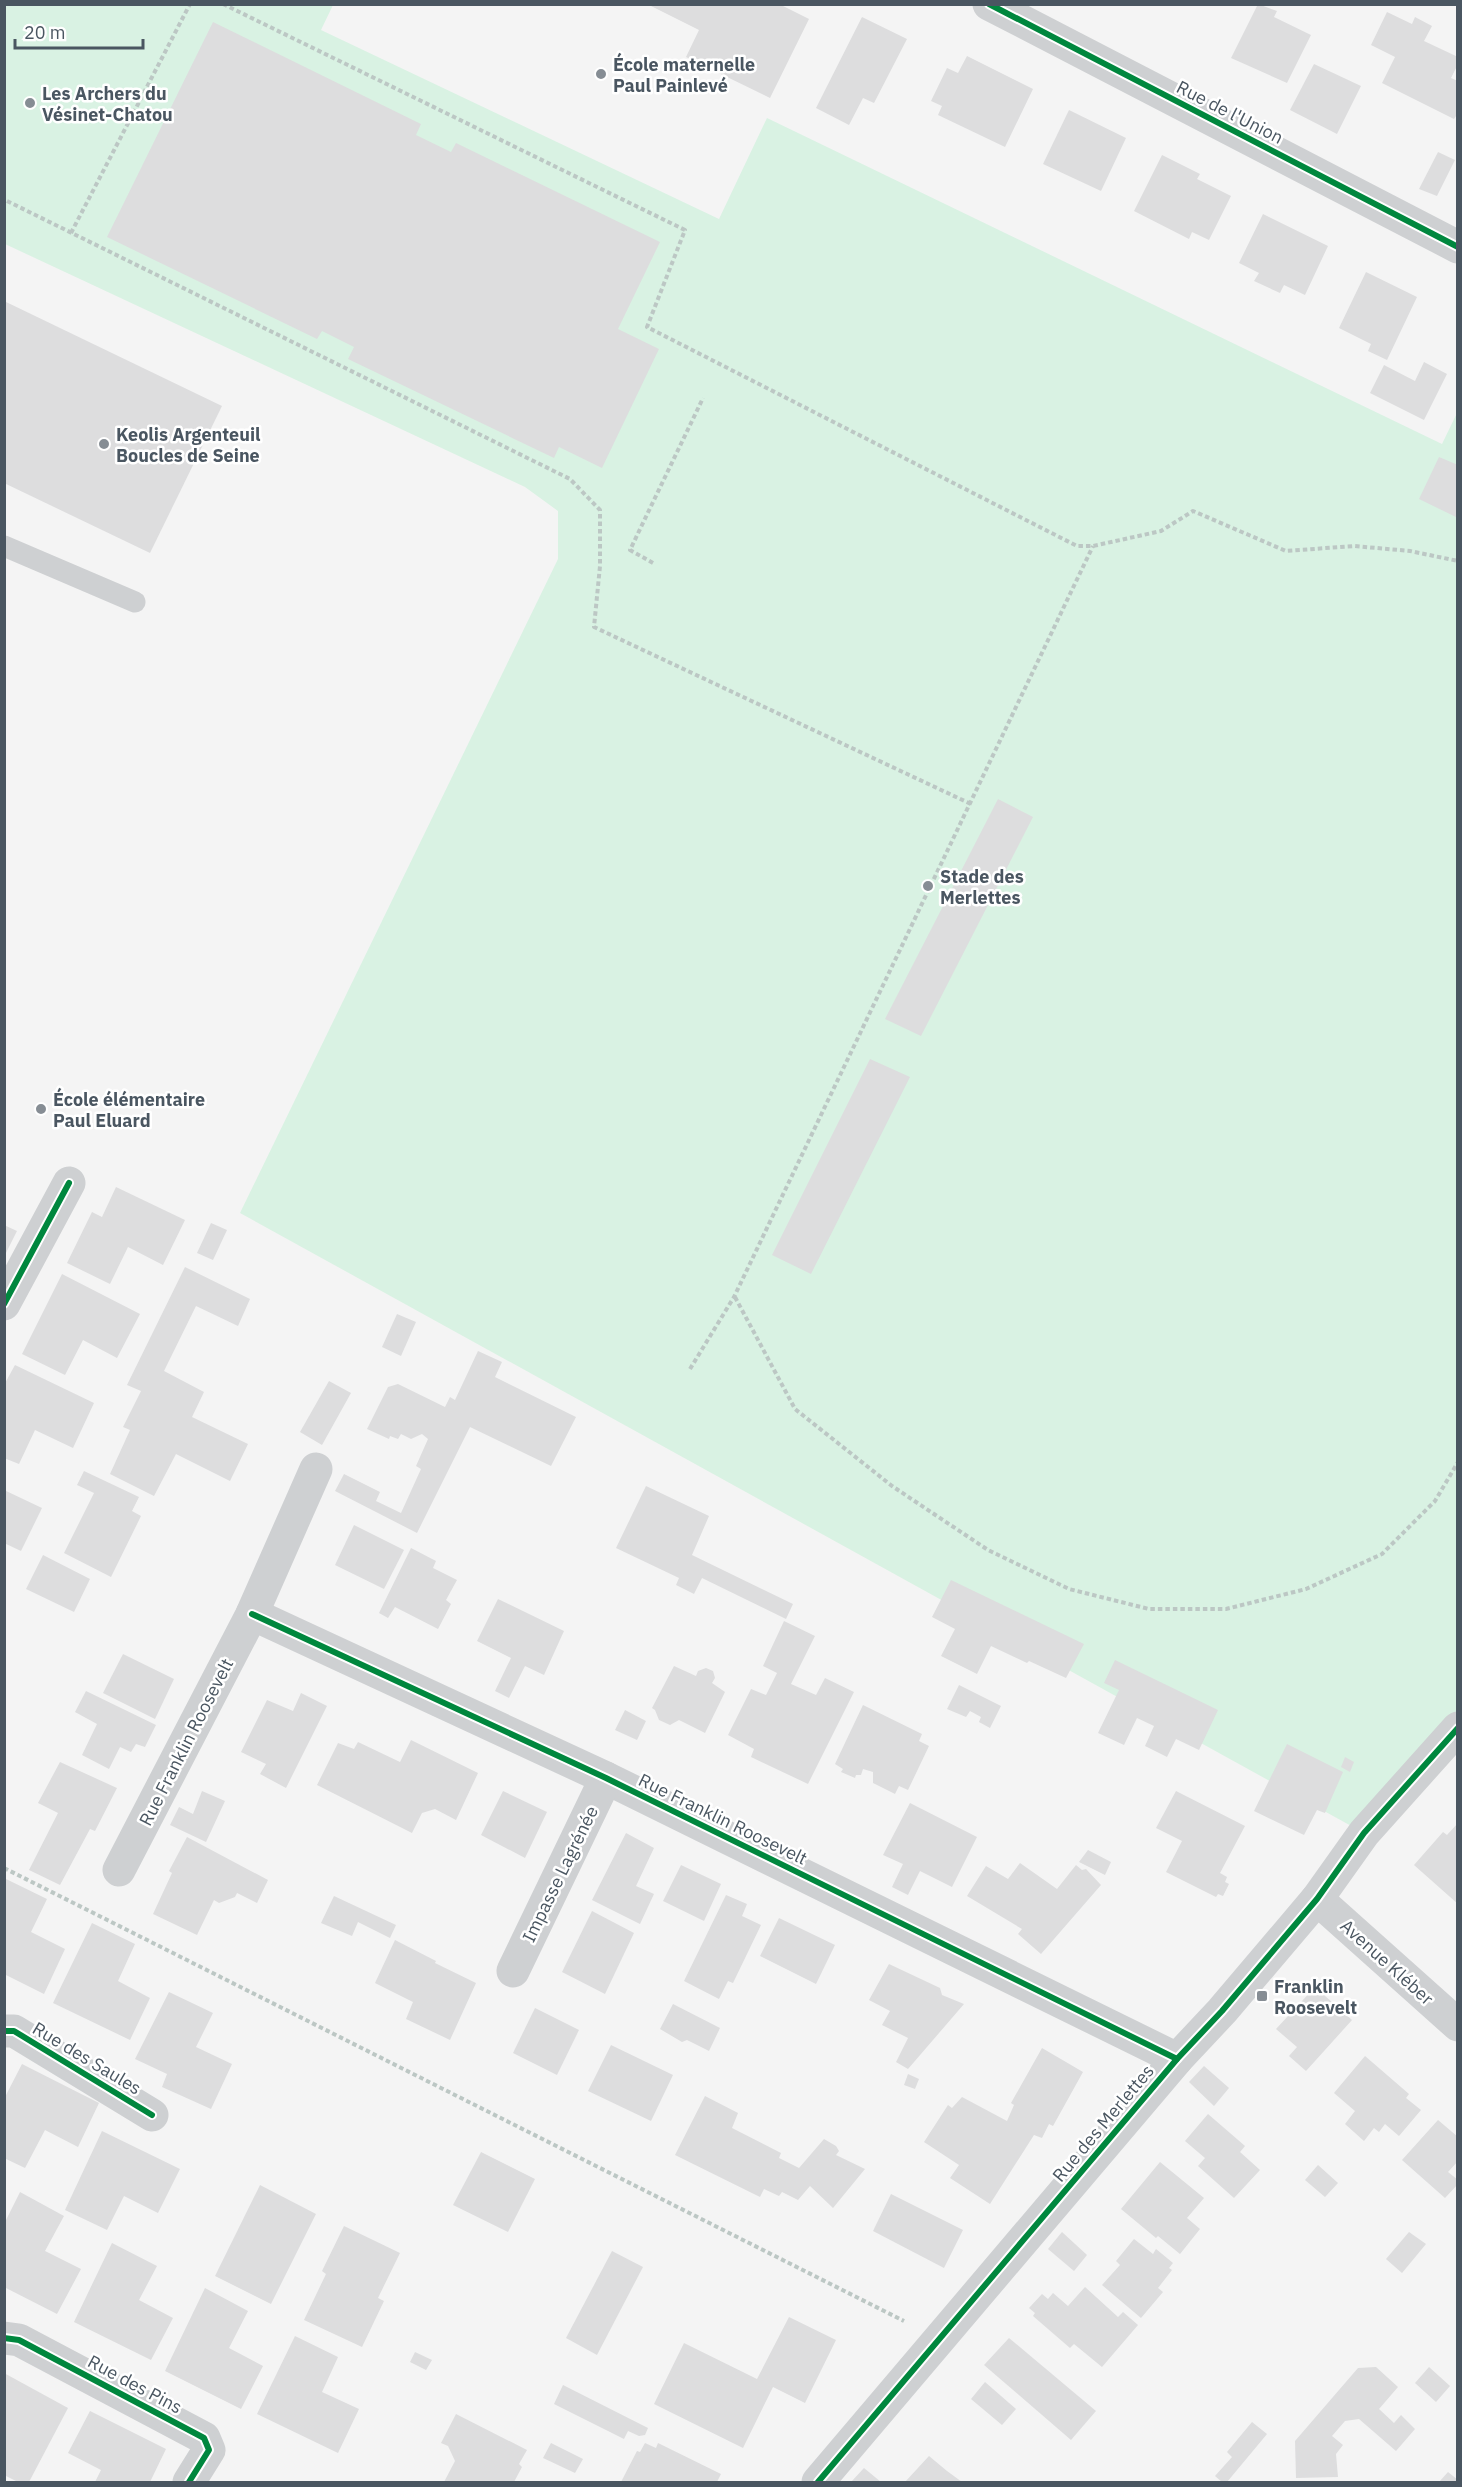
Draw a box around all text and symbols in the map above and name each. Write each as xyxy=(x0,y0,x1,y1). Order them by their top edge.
scale bar xyxy=(15,12,142,50)
text: 20 m xyxy=(24,21,66,44)
place label: École maternelle Paul Painlevé xyxy=(613,52,755,97)
marker: École maternelle Paul Painlevé xyxy=(594,67,608,81)
street label: Rue de l'Union xyxy=(1173,75,1287,149)
place label: Les Archers du Vésinet-Chatou xyxy=(42,82,173,126)
marker: Les Archers du Vésinet-Chatou xyxy=(23,96,37,110)
place label: Keolis Argenteuil Boucles de Seine xyxy=(116,423,261,467)
marker: Keolis Argenteuil Boucles de Seine xyxy=(97,437,111,451)
place label: Stade des Merlettes xyxy=(940,865,1024,909)
marker: Stade des Merlettes xyxy=(921,879,935,893)
place label: École élémentaire Paul Eluard xyxy=(53,1087,205,1132)
marker: École élémentaire Paul Eluard xyxy=(34,1102,48,1116)
street label: Rue Franklin Roosevelt xyxy=(134,1654,238,1830)
street label: Rue Franklin Roosevelt xyxy=(635,1768,811,1870)
street label: Impasse Lagrénée xyxy=(517,1802,603,1946)
street label: Avenue Kléber xyxy=(1336,1914,1439,2010)
place label: Franklin Roosevelt xyxy=(1274,1975,1357,2019)
marker: Franklin Roosevelt xyxy=(1255,1989,1269,2003)
street label: Rue des Saules xyxy=(28,2016,146,2100)
street label: Rue des Merlettes xyxy=(1047,2060,1159,2186)
street label: Rue des Pins xyxy=(84,2350,186,2418)

